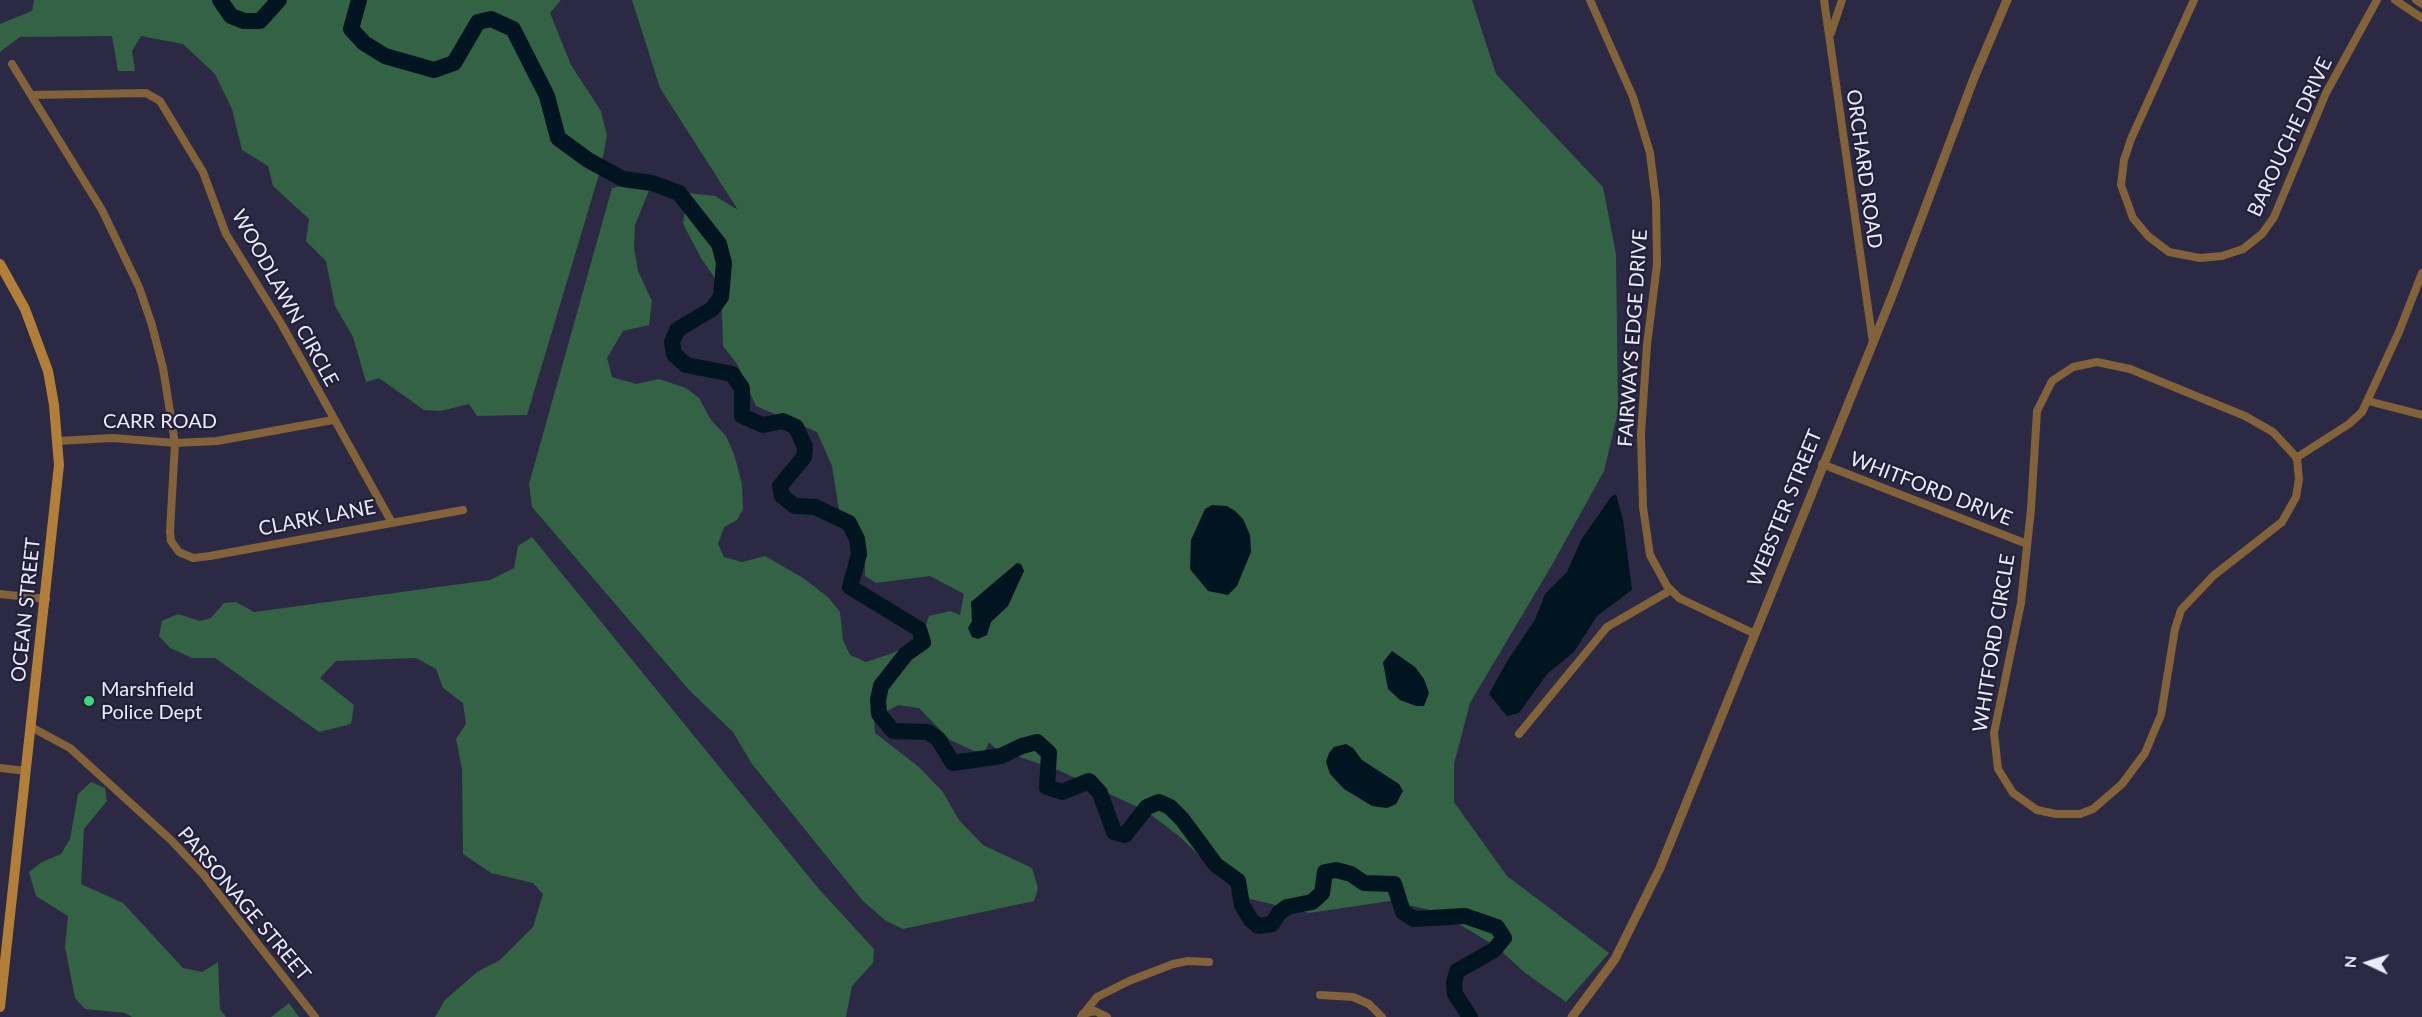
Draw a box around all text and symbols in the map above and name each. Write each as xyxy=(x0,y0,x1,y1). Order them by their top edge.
street label: BAROUCHE DRIVE xyxy=(2243,53,2337,221)
street label: ORCHARD ROAD xyxy=(1841,88,1887,250)
street label: WOODLAWN CIRCLE xyxy=(226,205,344,391)
street label: FAIRWAYS EDGE DRIVE xyxy=(1613,228,1653,448)
street label: CARR ROAD xyxy=(103,410,217,434)
street label: WEBSTER STREET xyxy=(1743,426,1827,590)
street label: WHITFORD DRIVE xyxy=(1846,447,2016,531)
street label: CLARK LANE xyxy=(256,495,378,541)
street label: OCEAN STREET xyxy=(6,537,46,683)
street label: WHITFORD CIRCLE xyxy=(1968,552,2020,734)
place label: Marshfield Police Dept xyxy=(101,678,202,725)
marker: Marshfield Police Dept xyxy=(82,694,96,708)
street label: PARSONAGE STREET xyxy=(173,822,315,986)
north arrow xyxy=(2338,933,2398,993)
text: N xyxy=(2340,955,2359,969)

